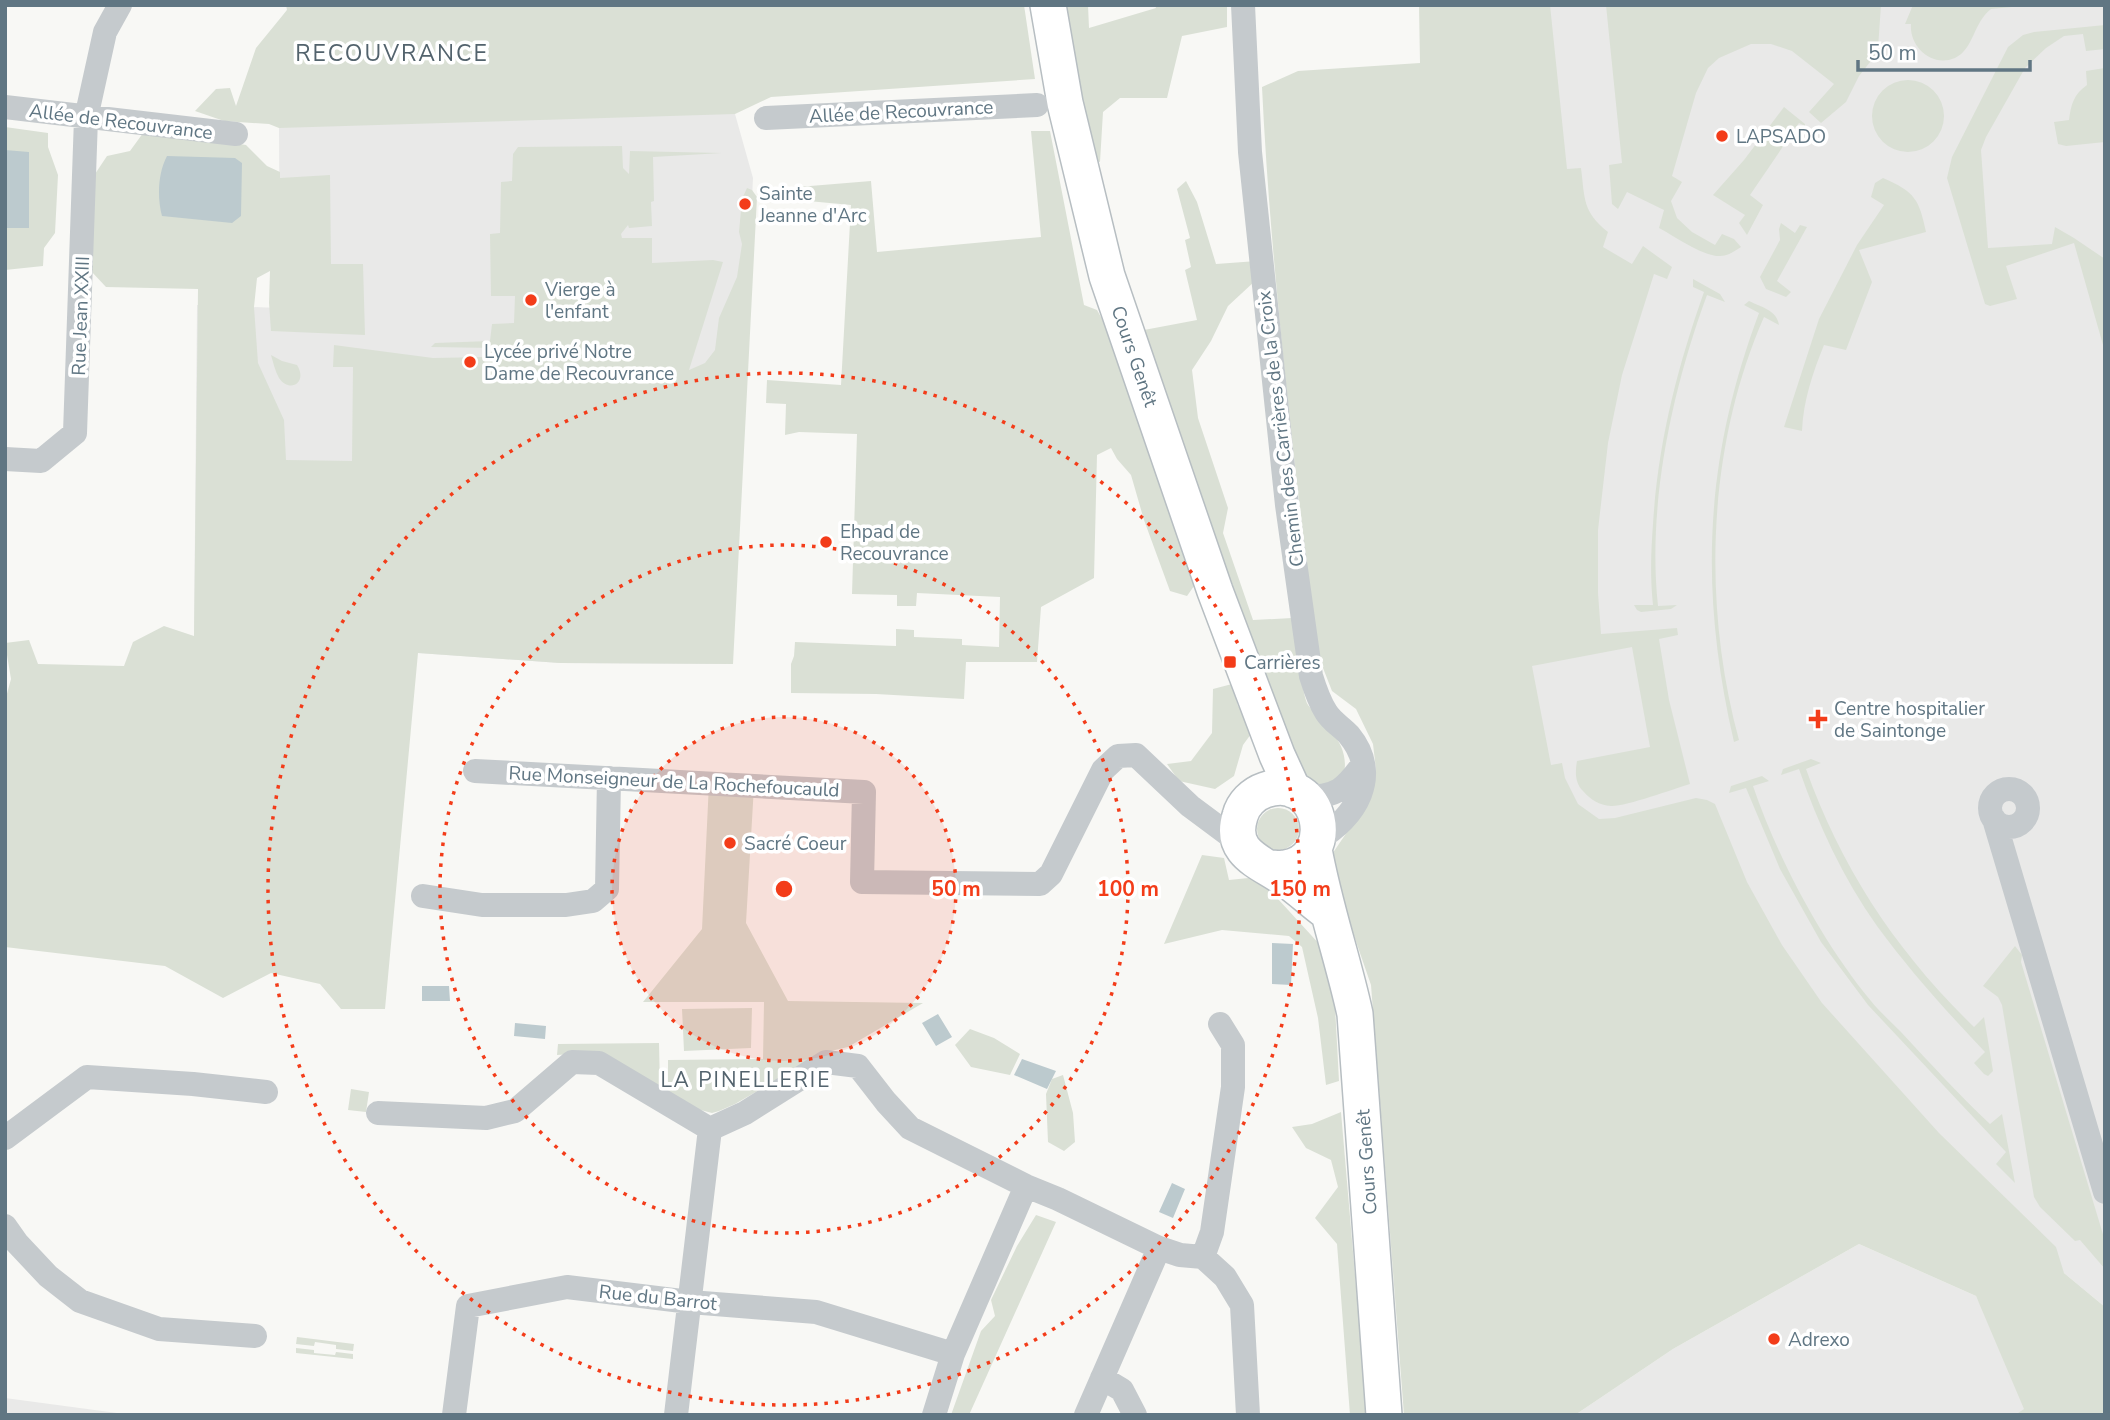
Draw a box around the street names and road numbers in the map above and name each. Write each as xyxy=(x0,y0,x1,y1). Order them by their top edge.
street label: Allée de Recouvrance xyxy=(808,94,994,130)
street label: Allée de Recouvrance xyxy=(28,98,214,146)
street label: Rue Jean XXIII xyxy=(66,256,96,376)
street label: Chemin des Carrières de la Croix xyxy=(1251,289,1311,568)
street label: Cours Genêt xyxy=(1105,302,1164,411)
street label: Rue Monseigneur de La Rochefoucauld xyxy=(508,760,840,804)
street label: Cours Genêt xyxy=(1350,1108,1384,1215)
street label: Rue du Barrot xyxy=(598,1279,719,1317)

